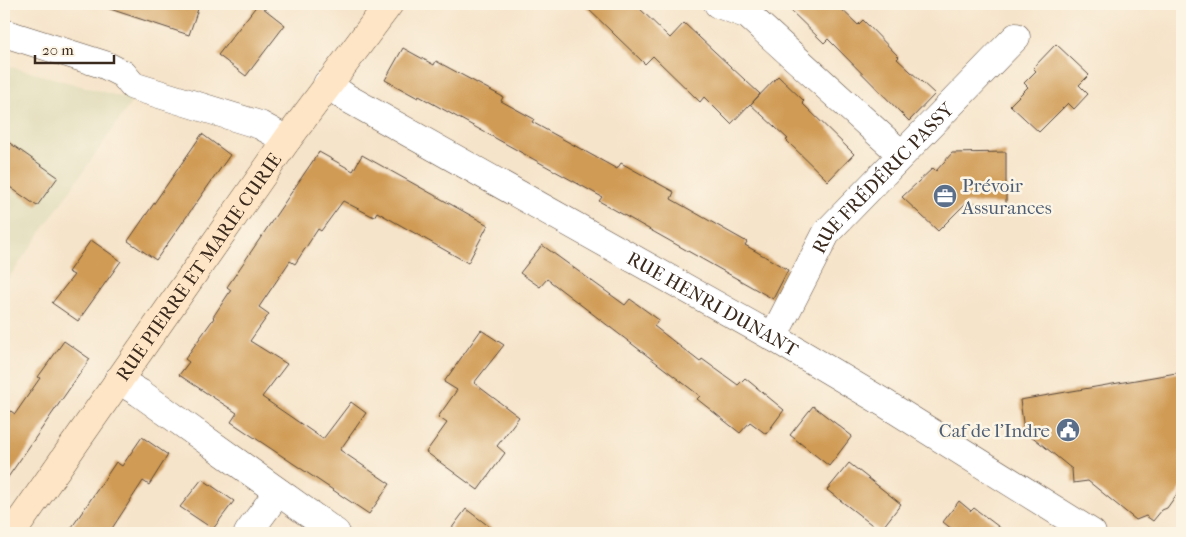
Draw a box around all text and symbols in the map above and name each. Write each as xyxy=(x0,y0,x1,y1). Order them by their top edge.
scale bar xyxy=(35,32,114,64)
text: 20 m xyxy=(42,41,74,59)
street label: RUE FRÉDÉRIC PASSY xyxy=(808,98,959,257)
street label: RUE PIERRE ET MARIE CURIE xyxy=(112,149,287,385)
place label: Prévoir Assurances xyxy=(961,175,1052,219)
office icon: Prévoir Assurances xyxy=(932,183,958,209)
street label: RUE HENRI DUNANT xyxy=(623,247,802,361)
public building icon: Caf de l'Indre xyxy=(1055,417,1081,443)
place label: Caf de l'Indre xyxy=(939,420,1050,442)

